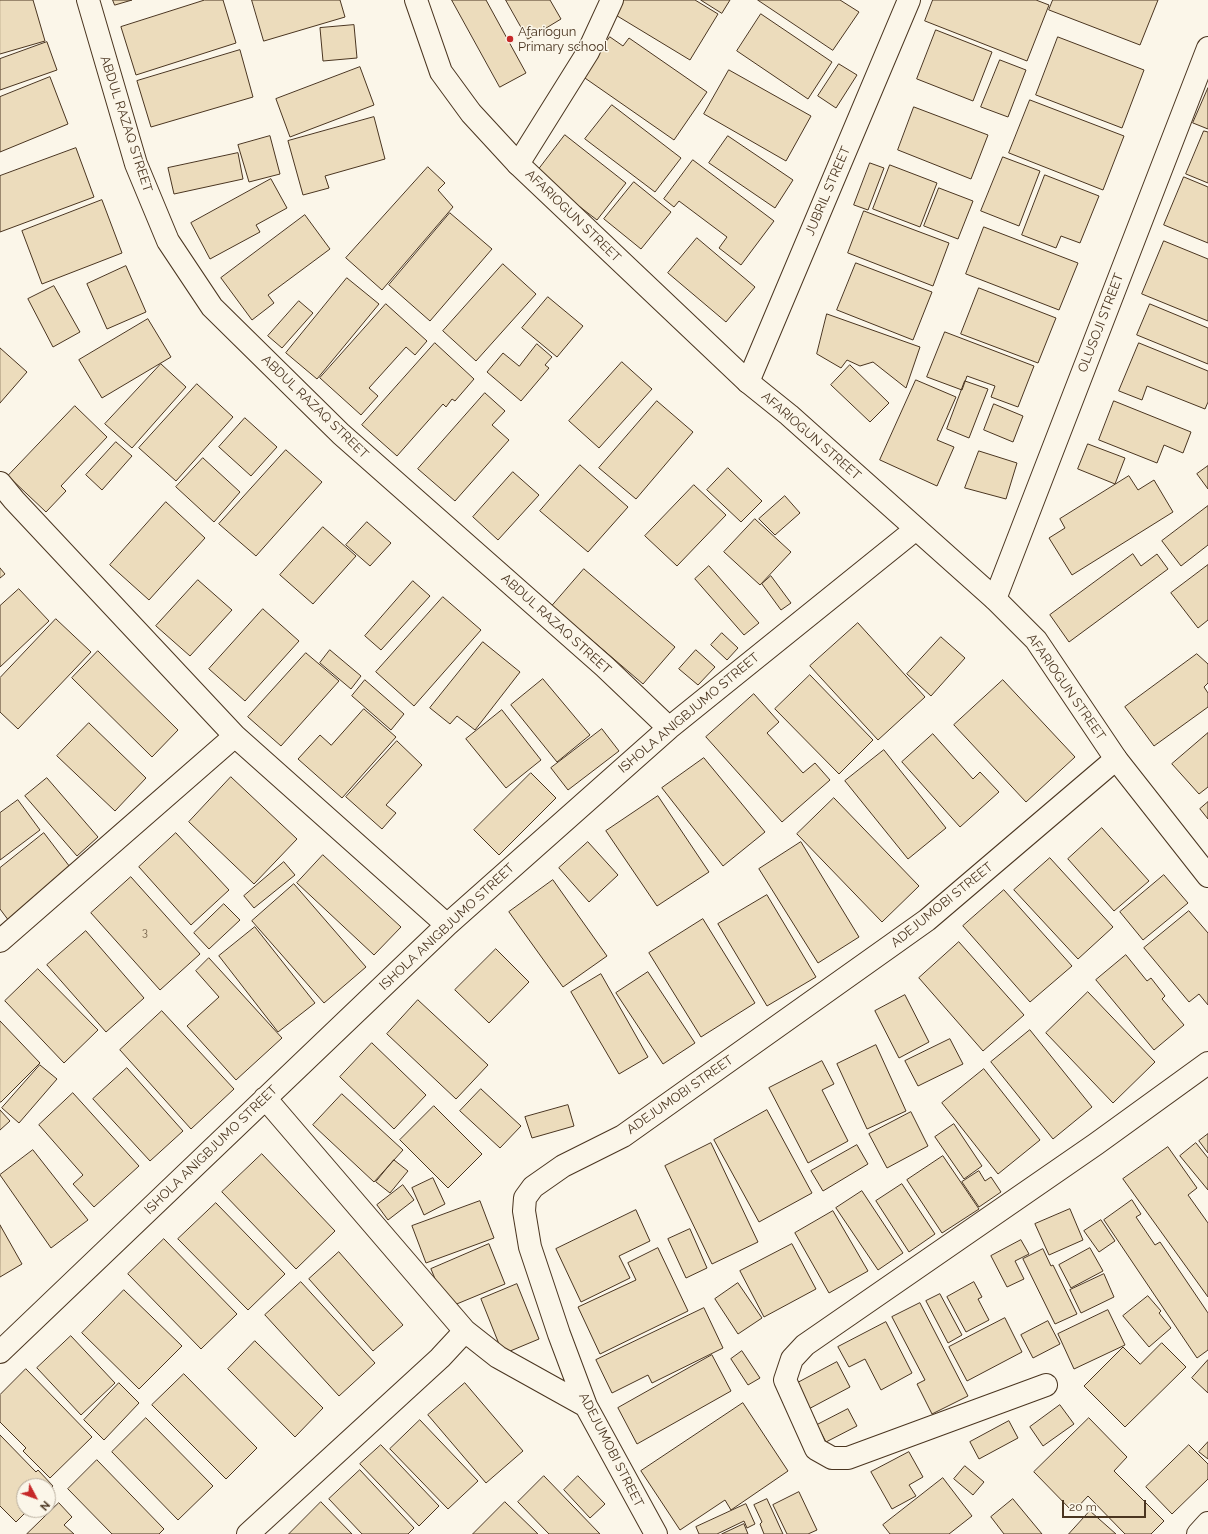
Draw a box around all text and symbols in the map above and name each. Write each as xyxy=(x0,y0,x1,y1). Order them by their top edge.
place label: Afariogun Primary school xyxy=(518,24,607,55)
marker: Afariogun Primary school xyxy=(505,34,515,44)
street label: ABDUL RAZAQ STREET xyxy=(97,54,155,194)
street label: JUBRIL STREET xyxy=(802,144,854,238)
street label: AFARIOGUN STREET xyxy=(522,166,624,266)
street label: OLUSOJI STREET xyxy=(1075,271,1127,375)
street label: ABDUL RAZAQ STREET xyxy=(258,352,372,462)
street label: AFARIOGUN STREET xyxy=(758,389,864,483)
street label: ABDUL RAZAQ STREET xyxy=(498,571,614,677)
street label: AFARIOGUN STREET xyxy=(1023,631,1109,743)
street label: ISHOLA ANIGBJUMO STREET xyxy=(616,650,762,776)
street label: ADEJUMOBI STREET xyxy=(888,859,996,951)
street label: ISHOLA ANIGBJUMO STREET xyxy=(376,860,518,994)
house number: 3 xyxy=(142,926,148,940)
street label: ADEJUMOBI STREET xyxy=(624,1052,736,1138)
street label: ISHOLA ANIGBJUMO STREET xyxy=(141,1082,281,1218)
street label: ADEJUMOBI STREET xyxy=(575,1390,647,1510)
north arrow xyxy=(16,1478,56,1518)
scale bar xyxy=(1064,1492,1148,1518)
text: N xyxy=(37,1498,52,1513)
text: 20 m xyxy=(1069,1500,1097,1514)

